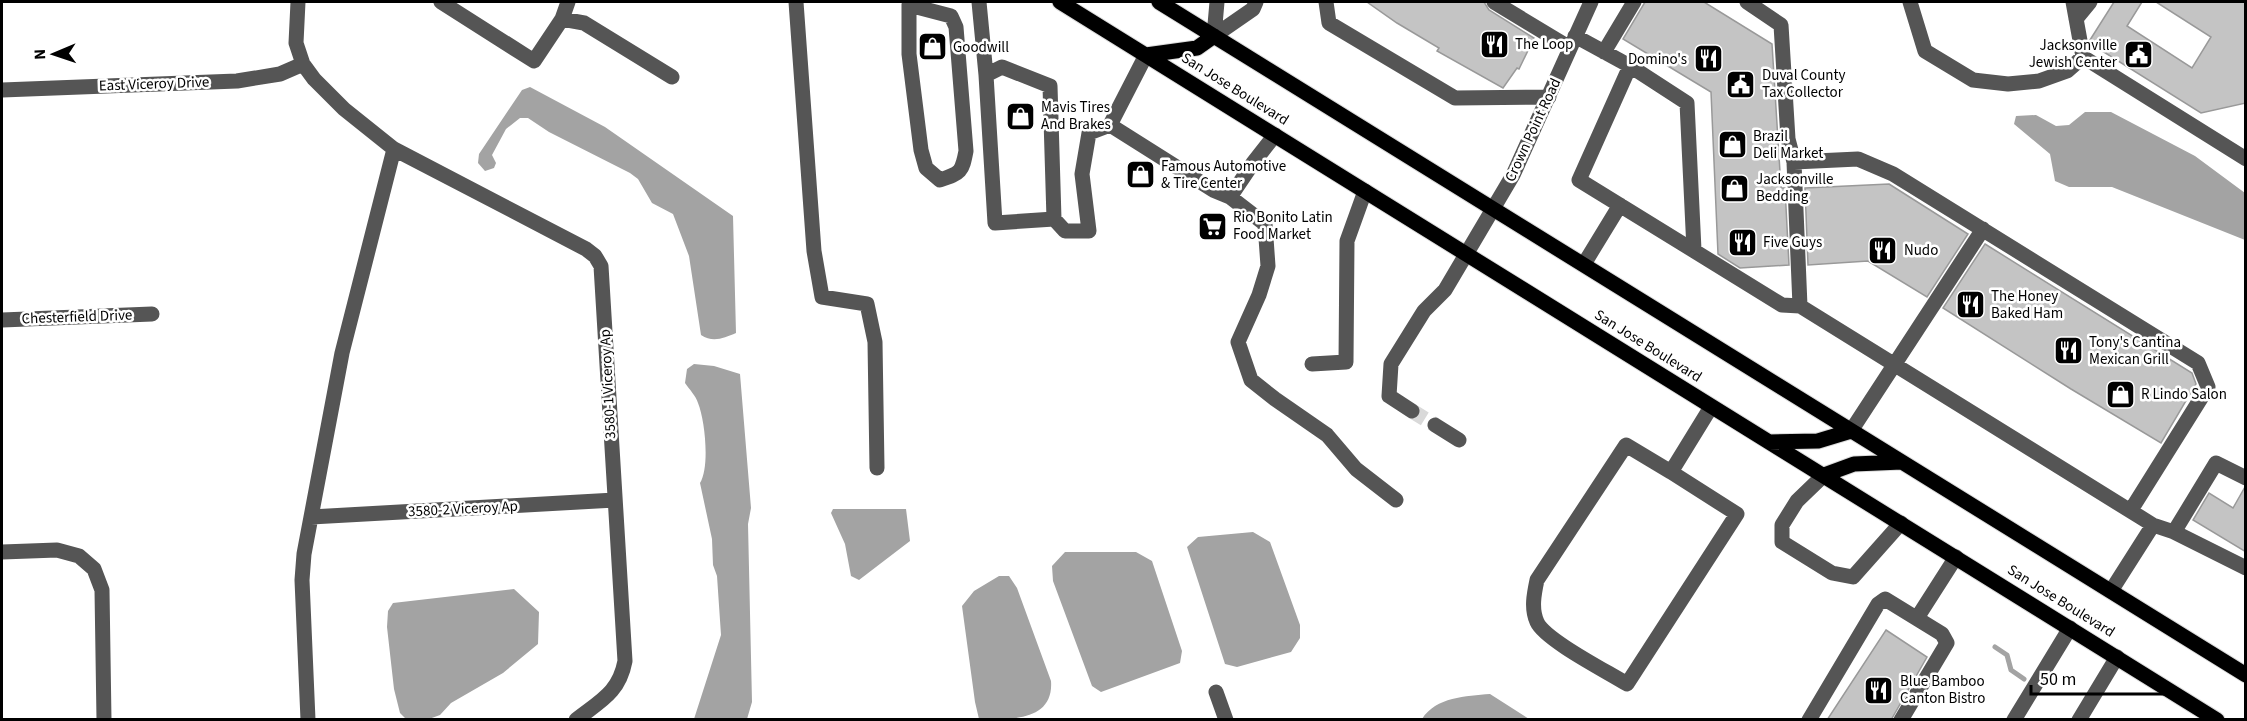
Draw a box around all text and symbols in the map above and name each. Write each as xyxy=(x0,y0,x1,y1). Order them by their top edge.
north arrow xyxy=(24,24,84,84)
restaurant icon: The Loop xyxy=(1478,28,1510,60)
shop icon: Goodwill xyxy=(916,31,948,63)
place label: The Loop xyxy=(1515,34,1573,55)
place label: Jacksonville Jewish Center xyxy=(2029,35,2118,73)
place label: Goodwill xyxy=(953,37,1009,58)
public building icon: Jacksonville Jewish Center xyxy=(2122,38,2154,70)
restaurant icon: Domino's xyxy=(1692,43,1724,75)
street label: San Jose Boulevard xyxy=(1177,48,1293,130)
text: N xyxy=(29,49,51,60)
place label: Domino's xyxy=(1628,49,1687,70)
place label: Duval County Tax Collector xyxy=(1762,65,1846,103)
public building icon: Duval County Tax Collector xyxy=(1725,68,1757,100)
street label: East Viceroy Drive xyxy=(98,72,210,96)
street label: Crown Point Road xyxy=(1500,75,1566,185)
place label: Mavis Tires And Brakes xyxy=(1041,97,1111,135)
shop icon: Mavis Tires And Brakes xyxy=(1004,100,1036,132)
place label: Brazil Deli Market xyxy=(1753,126,1823,164)
shop icon: Brazil Deli Market xyxy=(1716,129,1748,161)
place label: Famous Automotive & Tire Center xyxy=(1161,156,1286,194)
shop icon: Famous Automotive & Tire Center xyxy=(1124,159,1156,191)
place label: Jacksonville Bedding xyxy=(1756,169,1833,207)
shop icon: Jacksonville Bedding xyxy=(1719,172,1751,204)
place label: Rio Bonito Latin Food Market xyxy=(1233,207,1333,245)
supermarket icon: Rio Bonito Latin Food Market xyxy=(1196,210,1228,242)
restaurant icon: Five Guys xyxy=(1726,226,1758,258)
place label: Five Guys xyxy=(1763,232,1822,253)
restaurant icon: Nudo xyxy=(1867,234,1899,266)
place label: Nudo xyxy=(1904,240,1938,261)
place label: The Honey Baked Ham xyxy=(1991,286,2063,324)
restaurant icon: The Honey Baked Ham xyxy=(1954,289,1986,321)
street label: Chesterfield Drive xyxy=(21,305,133,329)
street label: San Jose Boulevard xyxy=(1590,305,1706,387)
street label: 3580-1 Viceroy Ap xyxy=(595,329,621,439)
place label: Tony's Cantina Mexican Grill xyxy=(2089,332,2181,370)
restaurant icon: Tony's Cantina Mexican Grill xyxy=(2052,335,2084,367)
shop icon: R Lindo Salon xyxy=(2104,378,2136,410)
place label: R Lindo Salon xyxy=(2141,384,2227,405)
street label: 3580-2 Viceroy Ap xyxy=(408,496,518,522)
street label: San Jose Boulevard xyxy=(2003,560,2119,642)
scale bar xyxy=(2031,658,2166,696)
text: 50 m xyxy=(2040,667,2076,692)
place label: Blue Bamboo Canton Bistro xyxy=(1900,671,1985,709)
restaurant icon: Blue Bamboo Canton Bistro xyxy=(1863,674,1895,706)

